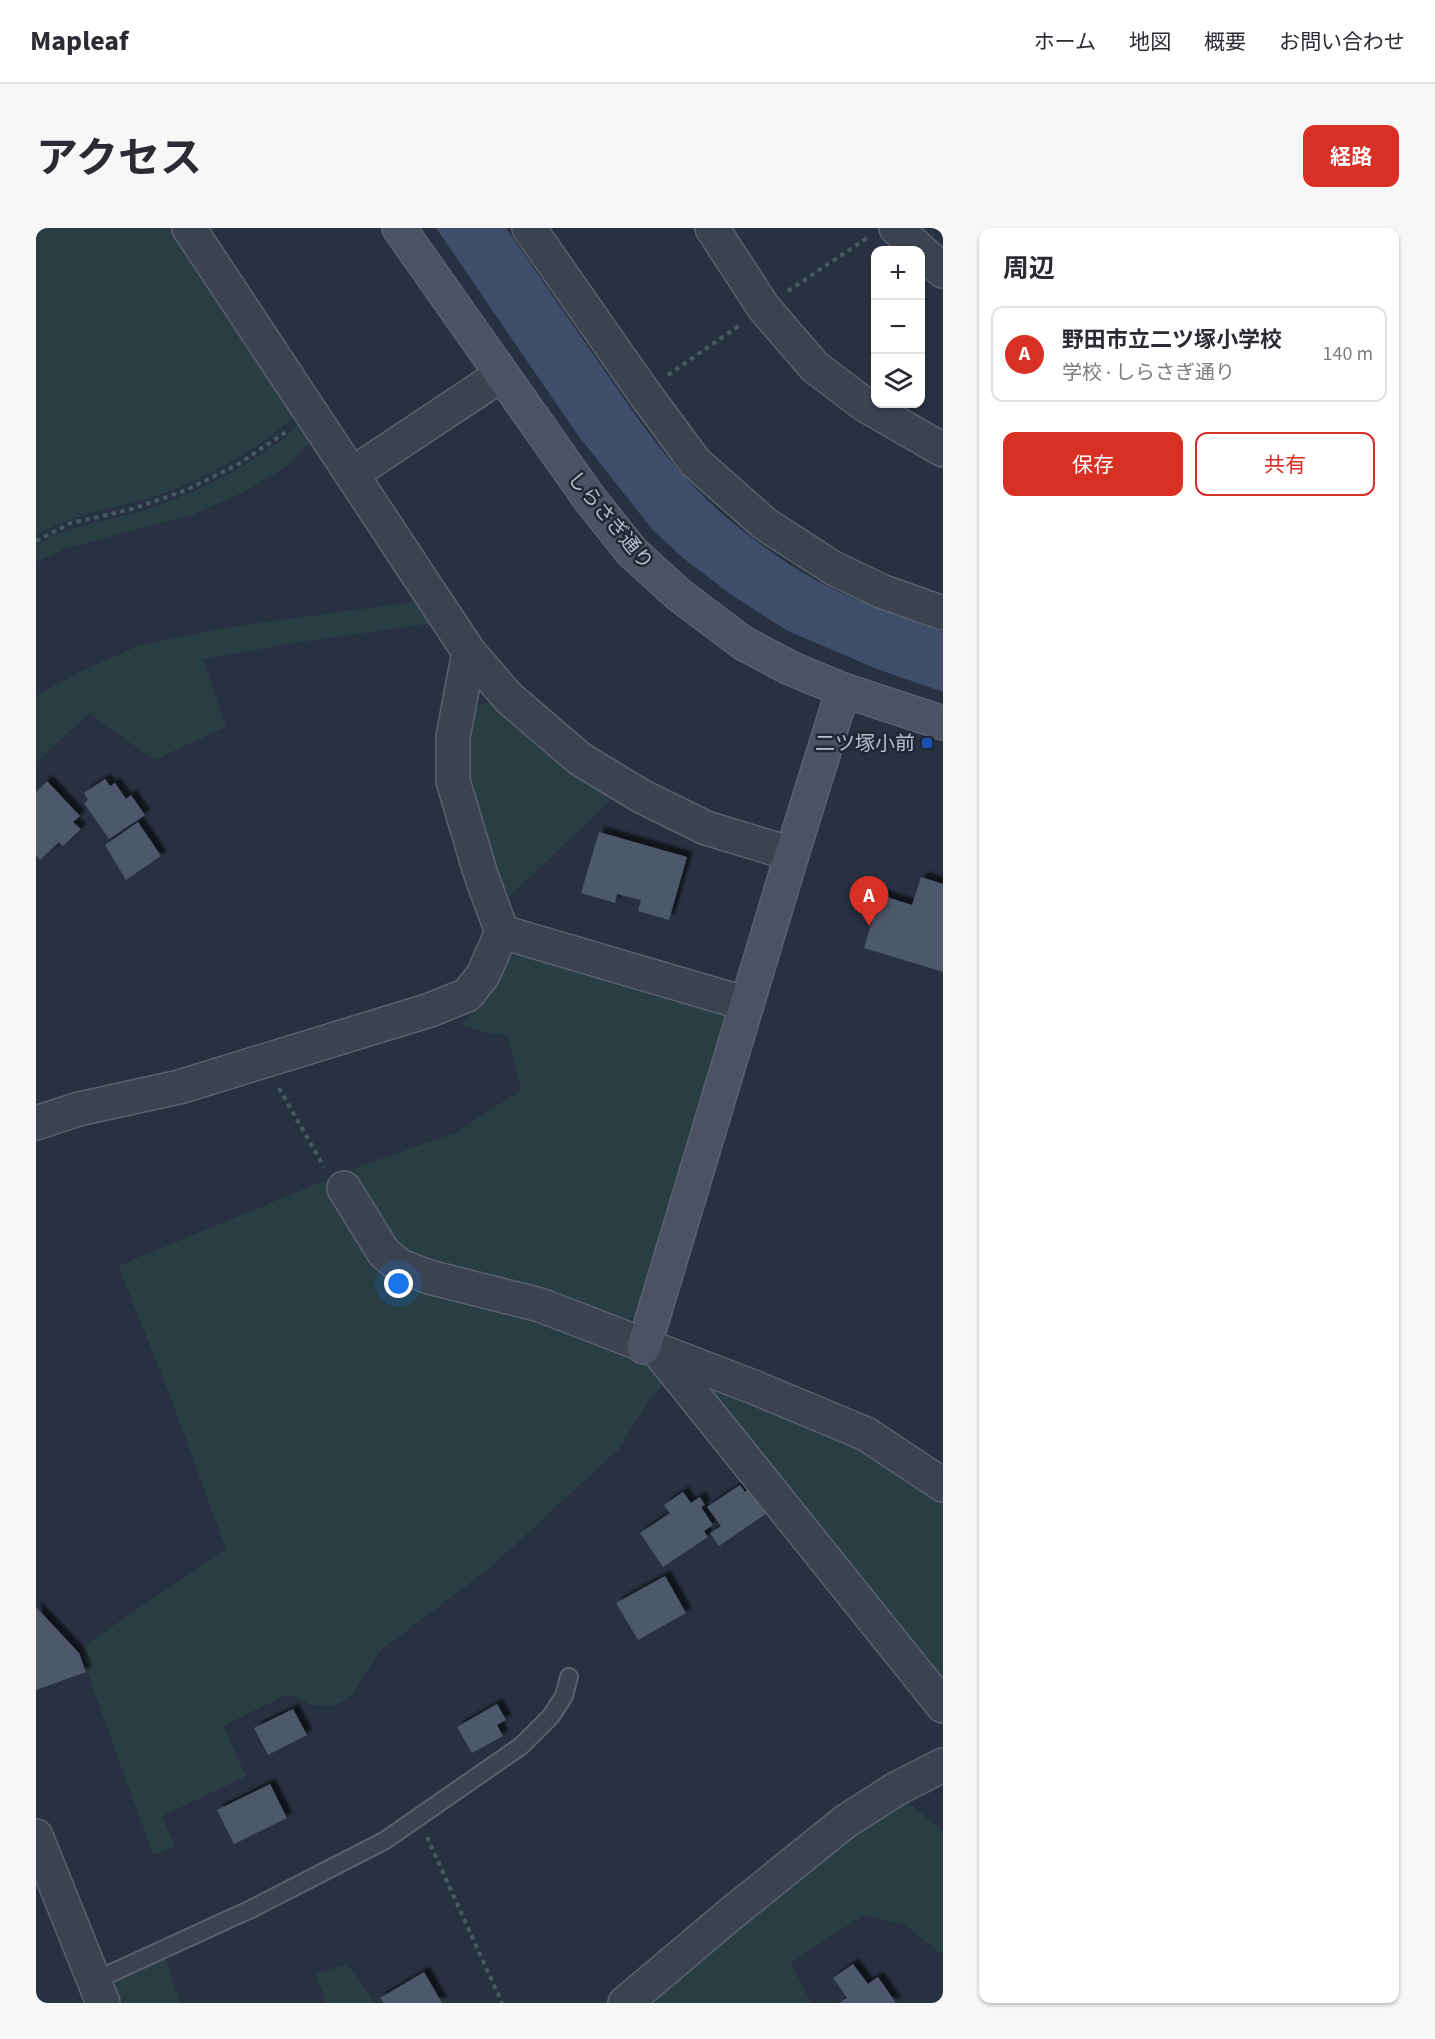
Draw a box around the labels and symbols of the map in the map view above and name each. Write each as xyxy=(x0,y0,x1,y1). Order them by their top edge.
street label: しらさぎ通り xyxy=(561,466,660,576)
place label: 二ツ塚小前 xyxy=(815,730,915,758)
marker: 二ツ塚小前 xyxy=(920,736,934,750)
pin: A xyxy=(850,876,888,926)
your location xyxy=(384,1269,413,1298)

